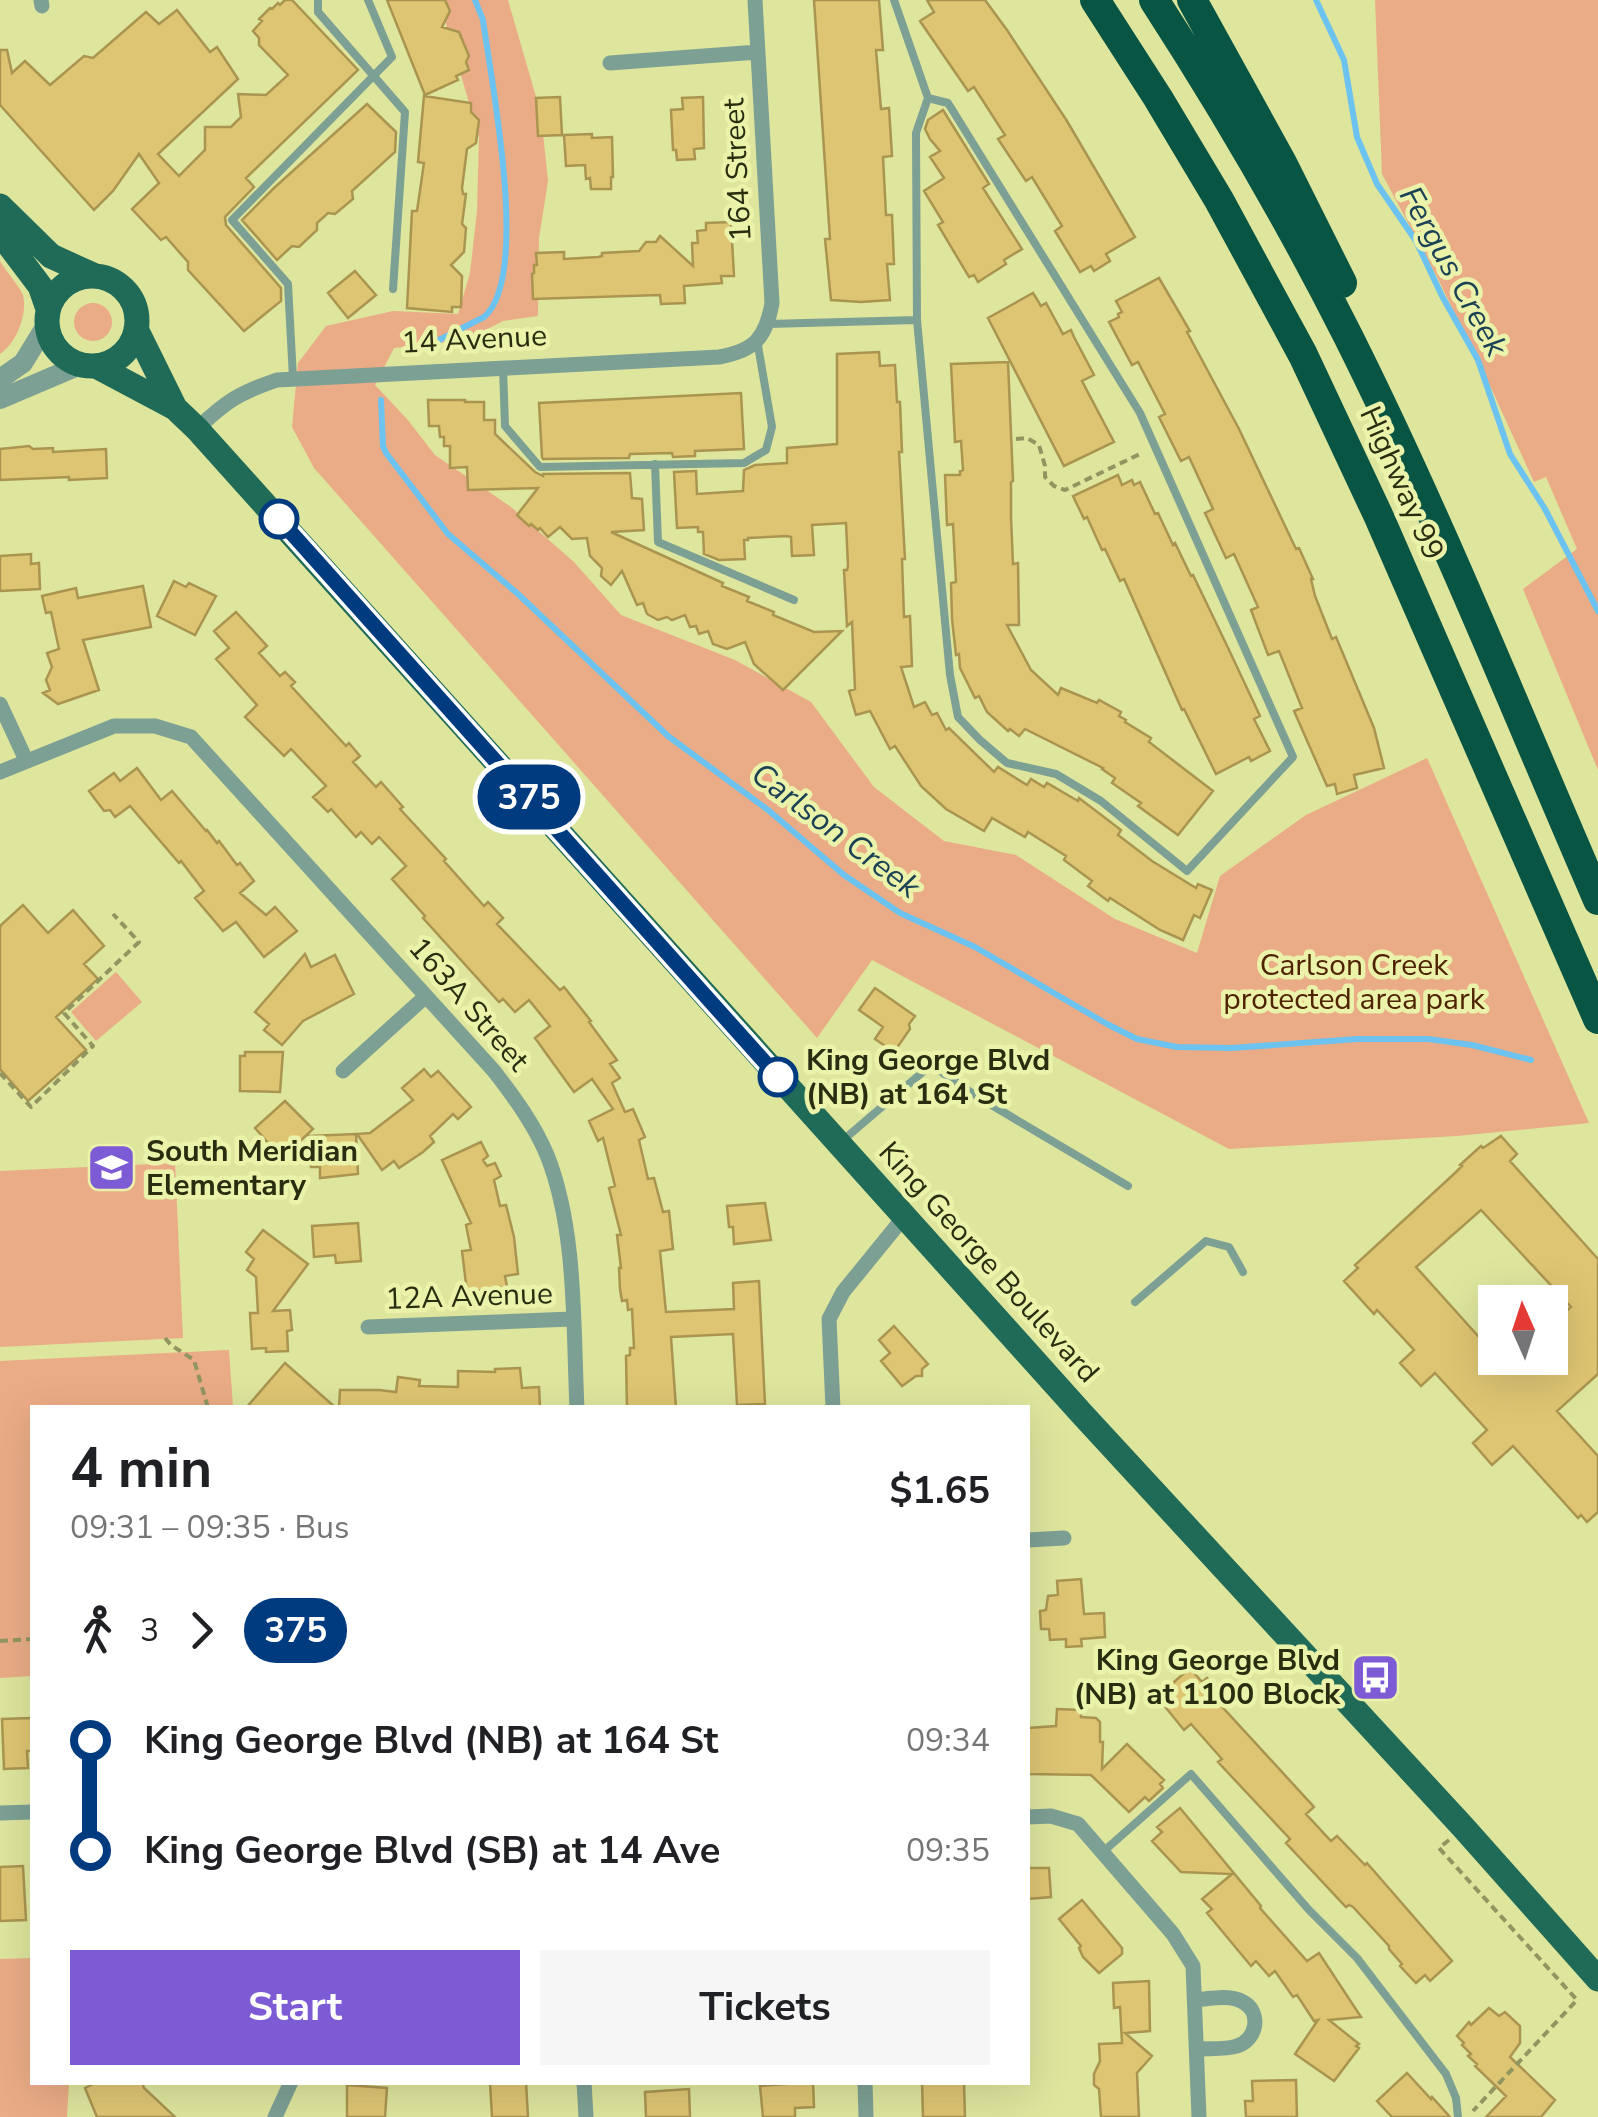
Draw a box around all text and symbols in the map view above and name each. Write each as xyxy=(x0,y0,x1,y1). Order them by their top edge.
street label: 164 Street xyxy=(713,97,762,243)
water label: Fergus Creek xyxy=(1389,178,1519,365)
street label: 14 Avenue xyxy=(400,315,548,364)
street label: Highway 99 xyxy=(1349,400,1454,566)
unlabelled marker xyxy=(260,500,298,538)
water label: Carlson Creek xyxy=(742,753,930,909)
line badge: 375 xyxy=(472,764,586,830)
text: 375 xyxy=(497,774,561,821)
street label: 163A Street xyxy=(399,928,539,1081)
park label: Carlson Creek protected area park xyxy=(1223,945,1486,1020)
place label: King George Blvd (NB) at 164 St xyxy=(806,1040,1050,1115)
marker: King George Blvd (NB) at 164 St xyxy=(759,1058,797,1096)
place label: South Meridian Elementary xyxy=(146,1131,358,1206)
street label: King George Boulevard xyxy=(869,1133,1108,1392)
school or university icon: South Meridian Elementary xyxy=(85,1142,137,1194)
street label: 12A Avenue xyxy=(385,1273,554,1320)
north arrow xyxy=(1478,1285,1568,1375)
map controls xyxy=(1478,1285,1568,1375)
text: 4 min xyxy=(70,1431,212,1506)
text: $1.65 xyxy=(889,1465,990,1516)
text: 09:31 – 09:35 · Bus xyxy=(70,1506,349,1549)
icon: walk xyxy=(70,1603,125,1658)
icon: forward xyxy=(174,1603,229,1658)
text: 375 xyxy=(264,1607,327,1654)
text: 3 xyxy=(140,1609,159,1652)
place label: King George Blvd (NB) at 1100 Block xyxy=(1074,1640,1341,1715)
bus stop icon: King George Blvd (NB) at 1100 Block xyxy=(1349,1651,1401,1703)
text: King George Blvd (NB) at 164 St xyxy=(144,1715,718,1766)
text: 09:34 xyxy=(906,1719,990,1762)
text: King George Blvd (SB) at 14 Ave xyxy=(144,1825,720,1876)
text: 09:35 xyxy=(906,1829,990,1872)
button: Start xyxy=(70,1950,520,2065)
button: Tickets xyxy=(540,1950,990,2065)

